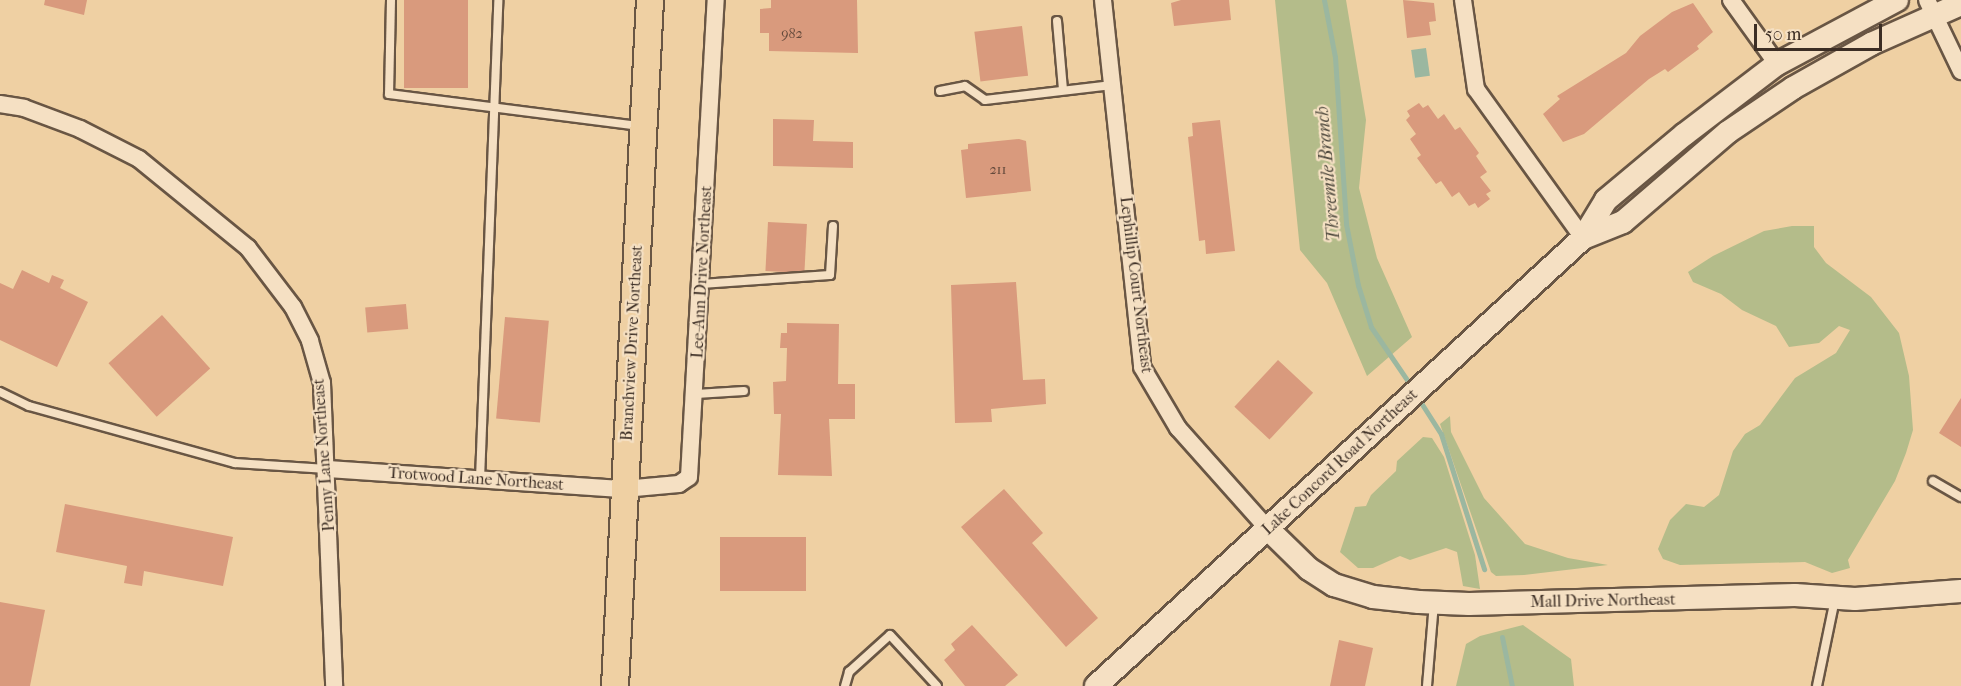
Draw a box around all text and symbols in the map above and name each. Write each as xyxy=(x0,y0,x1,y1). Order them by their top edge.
scale bar xyxy=(1757,12,1884,50)
text: 50 m xyxy=(1765,24,1801,45)
house number: 982 xyxy=(781,26,803,42)
water label: Threemile Branch xyxy=(1312,105,1346,243)
house number: 211 xyxy=(989,162,1007,178)
street label: Lee-Ann Drive Northeast xyxy=(688,185,716,359)
street label: Lephillip Court Northeast xyxy=(1116,196,1156,374)
street label: Branchview Drive Northeast xyxy=(617,245,647,441)
street label: Penny Lane Northeast xyxy=(309,378,339,532)
street label: Lake Concord Road Northeast xyxy=(1258,385,1422,539)
street label: Trotwood Lane Northeast xyxy=(388,463,564,495)
street label: Mall Drive Northeast xyxy=(1530,590,1676,612)

